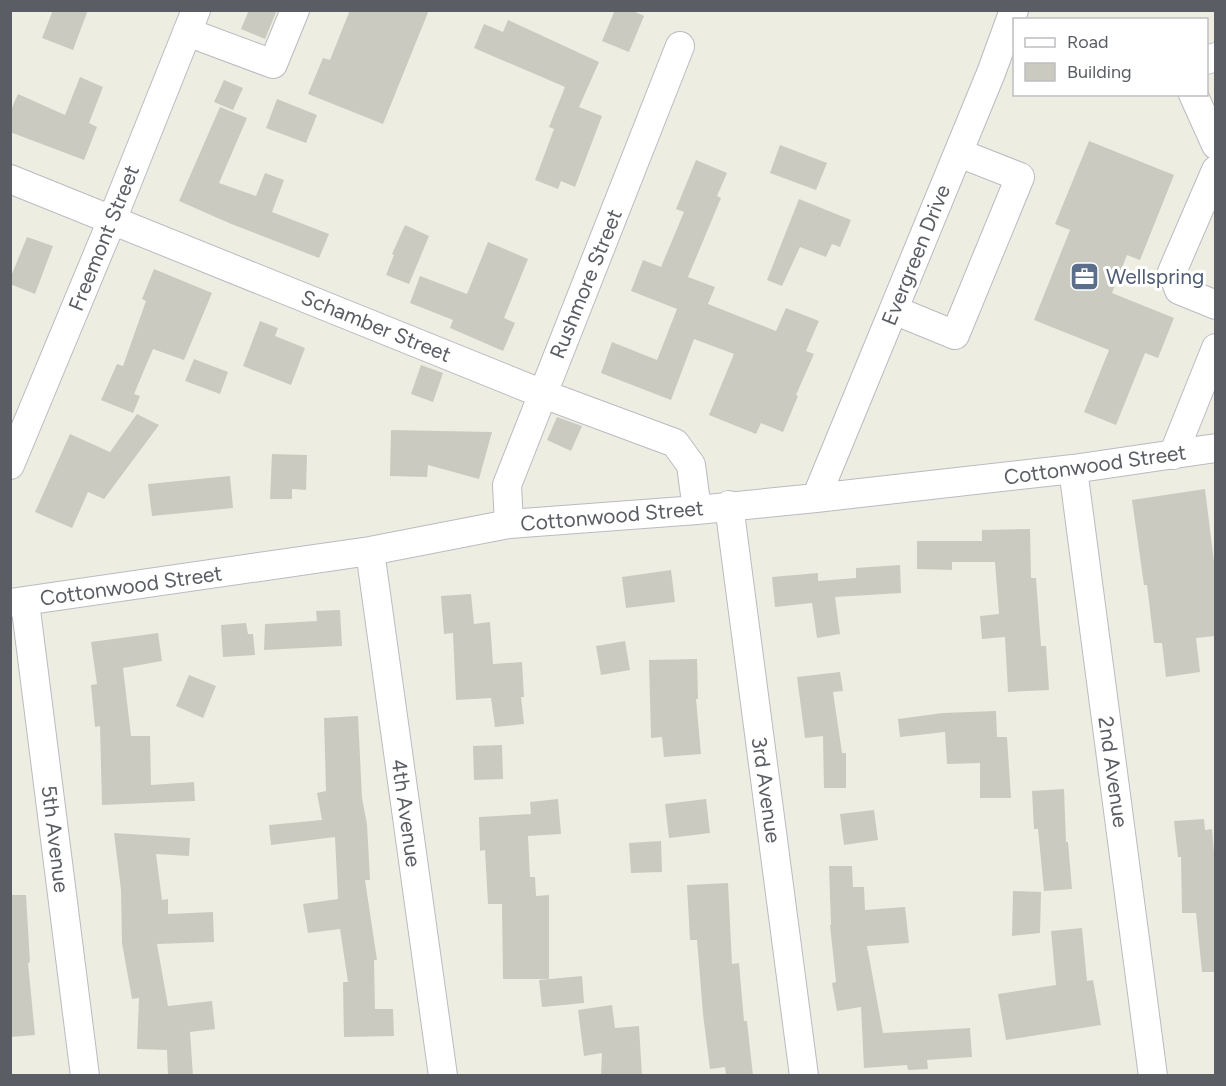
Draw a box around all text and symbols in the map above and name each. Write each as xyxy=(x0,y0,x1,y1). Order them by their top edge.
legend xyxy=(1013,18,1208,96)
text: Road xyxy=(1067,31,1108,53)
text: Building xyxy=(1067,61,1132,83)
street label: Freemont Street xyxy=(63,161,144,314)
street label: Evergreen Drive xyxy=(876,181,955,329)
street label: Rushmore Street xyxy=(544,205,627,362)
office icon: Wellspring xyxy=(1069,261,1101,293)
place label: Wellspring xyxy=(1106,264,1204,289)
street label: Schamber Street xyxy=(298,284,455,367)
street label: Cottonwood Street xyxy=(1002,439,1188,490)
street label: Cottonwood Street xyxy=(519,495,705,536)
street label: Cottonwood Street xyxy=(38,560,224,611)
street label: 2nd Avenue xyxy=(1093,715,1134,829)
street label: 3rd Avenue xyxy=(747,735,786,845)
street label: 4th Avenue xyxy=(387,757,426,869)
street label: 5th Avenue xyxy=(37,784,74,894)

